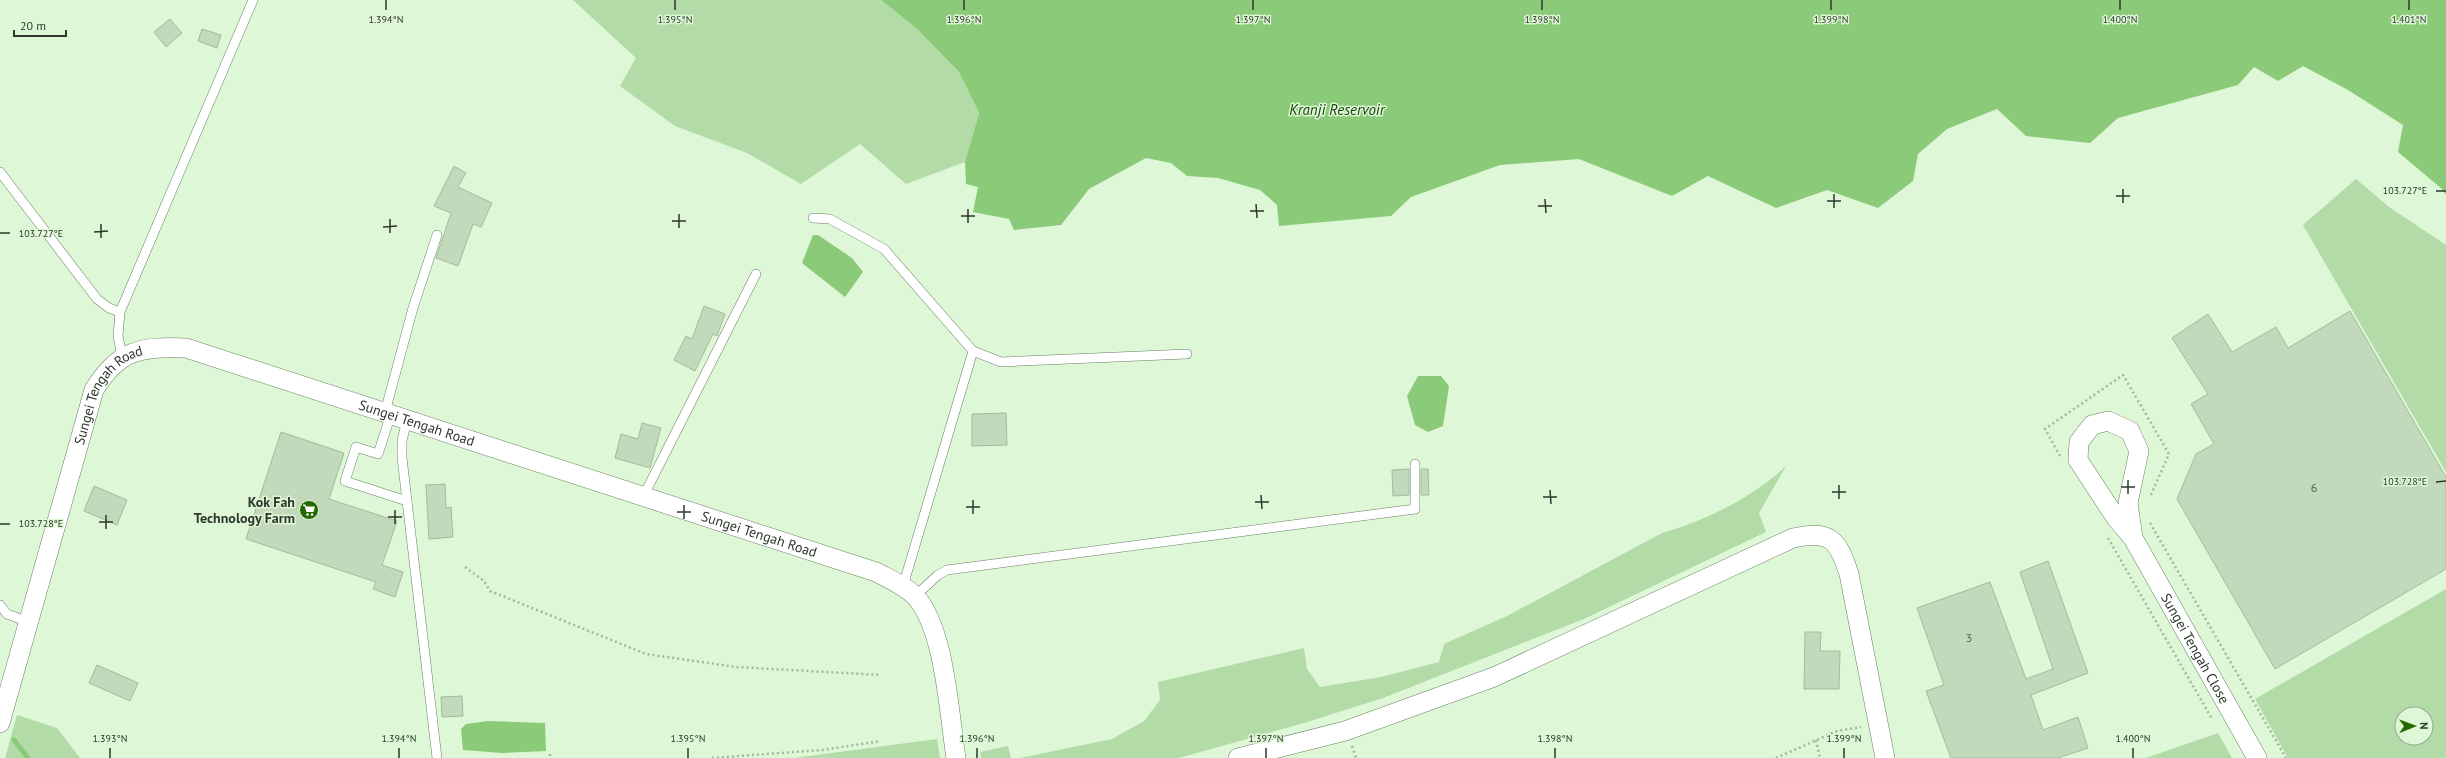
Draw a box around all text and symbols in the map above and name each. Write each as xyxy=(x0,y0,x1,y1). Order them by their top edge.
scale bar xyxy=(14,12,66,38)
text: 1.394°N xyxy=(369,13,403,26)
text: 1.395°N xyxy=(658,13,692,26)
text: 1.396°N xyxy=(947,13,981,26)
text: 1.397°N xyxy=(1236,13,1270,26)
text: 1.398°N xyxy=(1525,13,1559,26)
text: 1.399°N xyxy=(1814,13,1848,26)
text: 1.400°N xyxy=(2103,13,2137,26)
text: 1.401°N xyxy=(2392,13,2426,26)
text: 20 m xyxy=(20,18,46,33)
water label: Kranji Reservoir xyxy=(1289,100,1386,119)
text: 103.727°E xyxy=(2383,184,2427,197)
text: 103.727°E xyxy=(19,227,63,240)
street label: Sungei Tengah Road xyxy=(70,341,145,447)
street label: Sungei Tengah Road xyxy=(357,396,477,450)
text: 103.728°E xyxy=(2383,475,2427,488)
house number: 6 xyxy=(2311,480,2317,495)
place label: Kok Fah Technology Farm xyxy=(194,493,295,527)
supermarket icon: Kok Fah Technology Farm xyxy=(298,499,320,521)
street label: Sungei Tengah Road xyxy=(699,507,819,561)
text: 103.728°E xyxy=(19,517,63,530)
street label: Sungei Tengah Close xyxy=(2157,590,2234,707)
house number: 3 xyxy=(1966,630,1972,645)
north arrow xyxy=(2394,706,2434,746)
text: N xyxy=(2417,722,2431,730)
text: 1.393°N xyxy=(93,732,127,745)
text: 1.394°N xyxy=(382,732,416,745)
text: 1.395°N xyxy=(671,732,705,745)
text: 1.396°N xyxy=(960,732,994,745)
text: 1.397°N xyxy=(1249,732,1283,745)
text: 1.398°N xyxy=(1538,732,1572,745)
text: 1.399°N xyxy=(1827,732,1861,745)
text: 1.400°N xyxy=(2116,732,2150,745)

